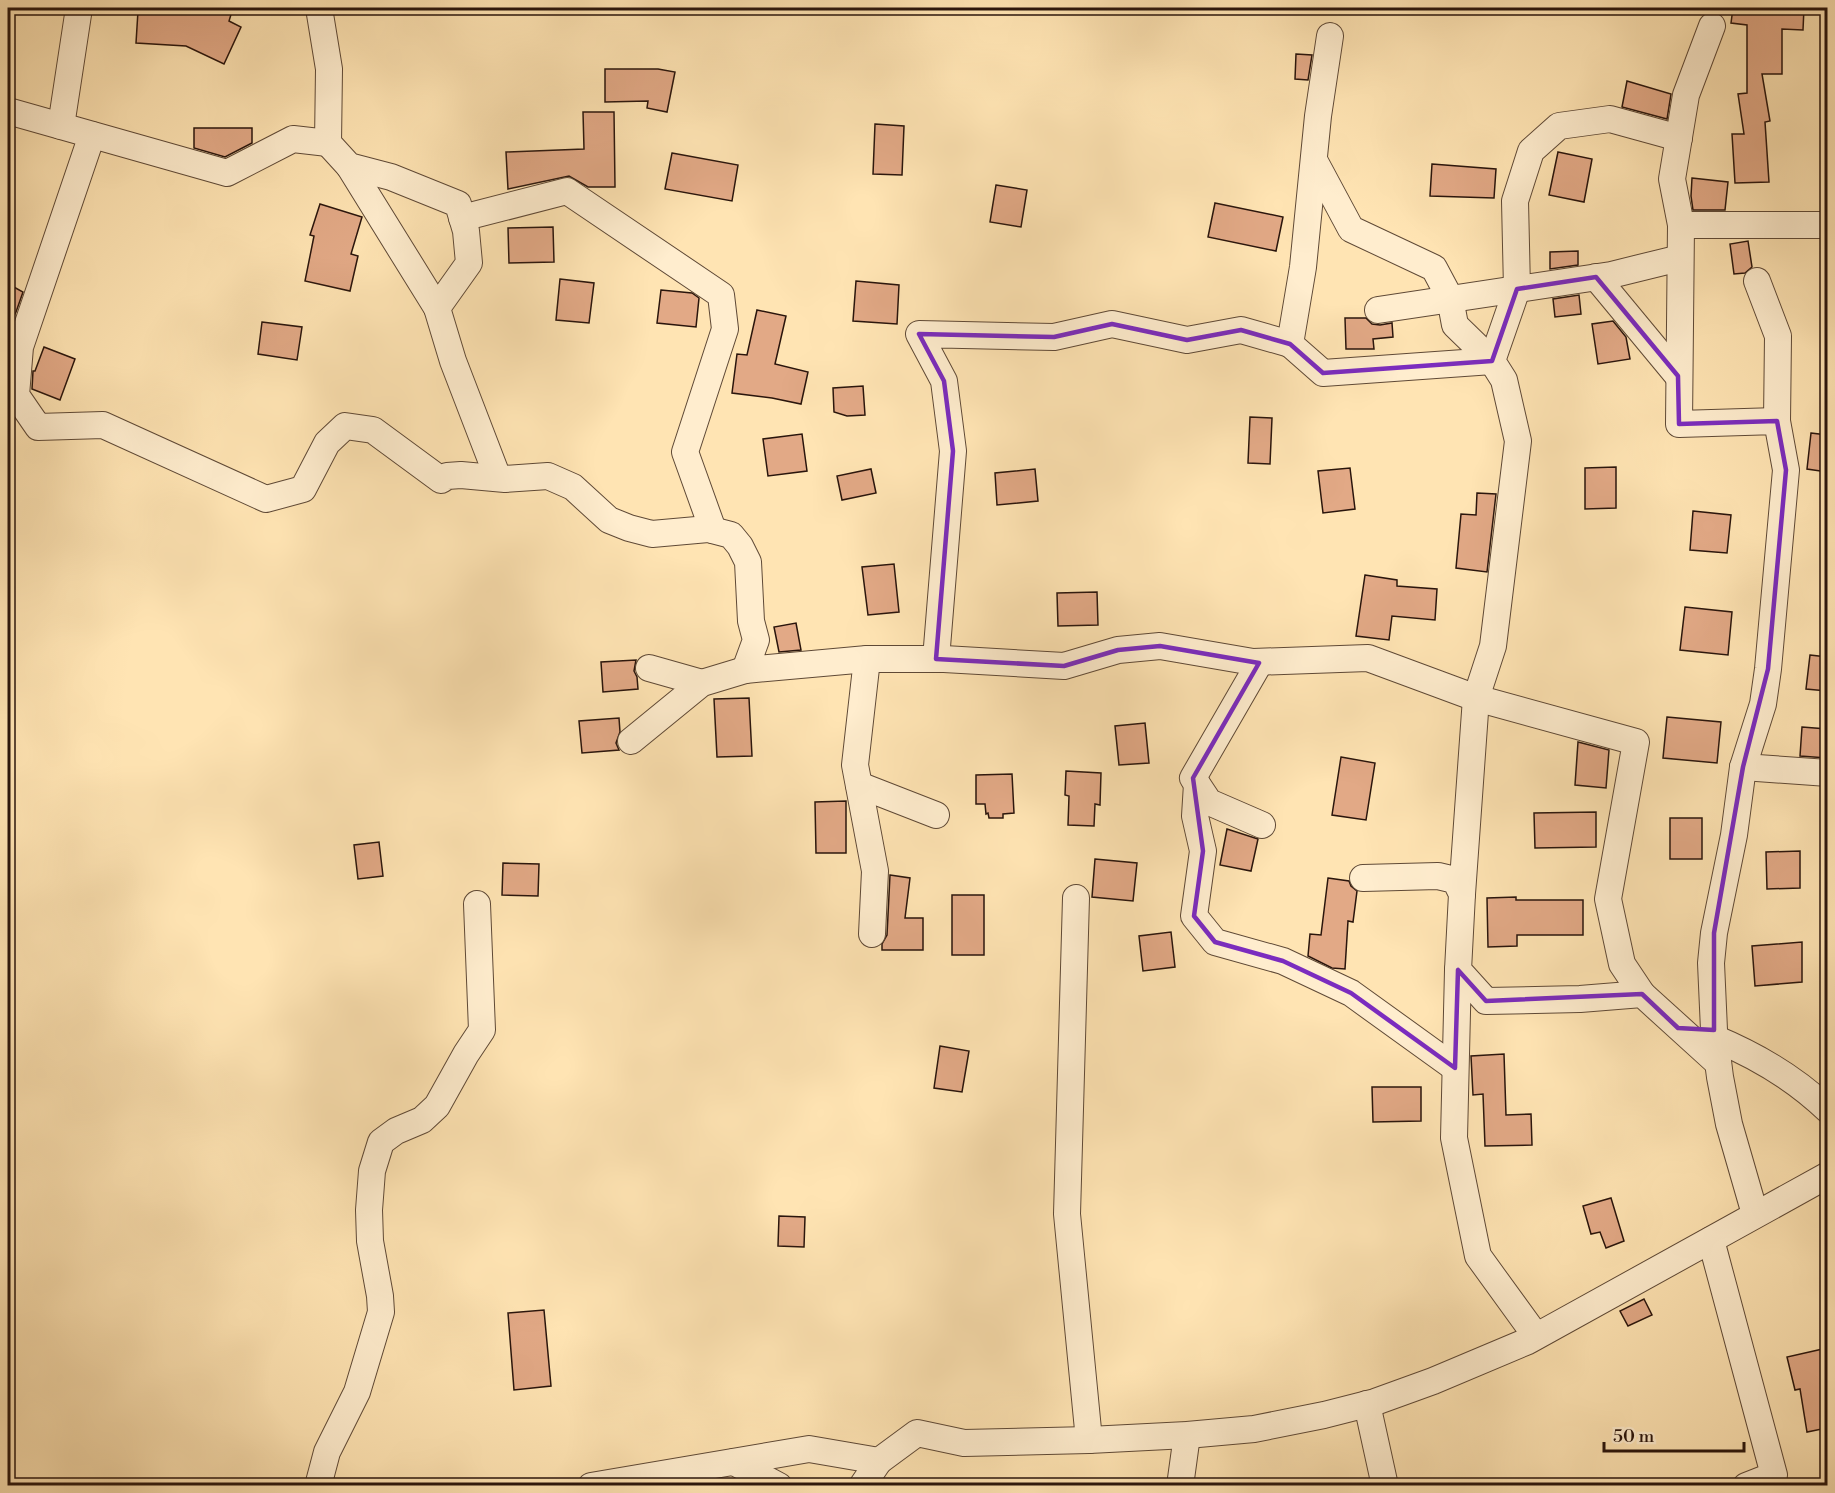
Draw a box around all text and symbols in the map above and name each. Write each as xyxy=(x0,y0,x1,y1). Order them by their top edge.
scale bar xyxy=(1604,1415,1744,1453)
text: 50 m xyxy=(1613,1425,1655,1448)

